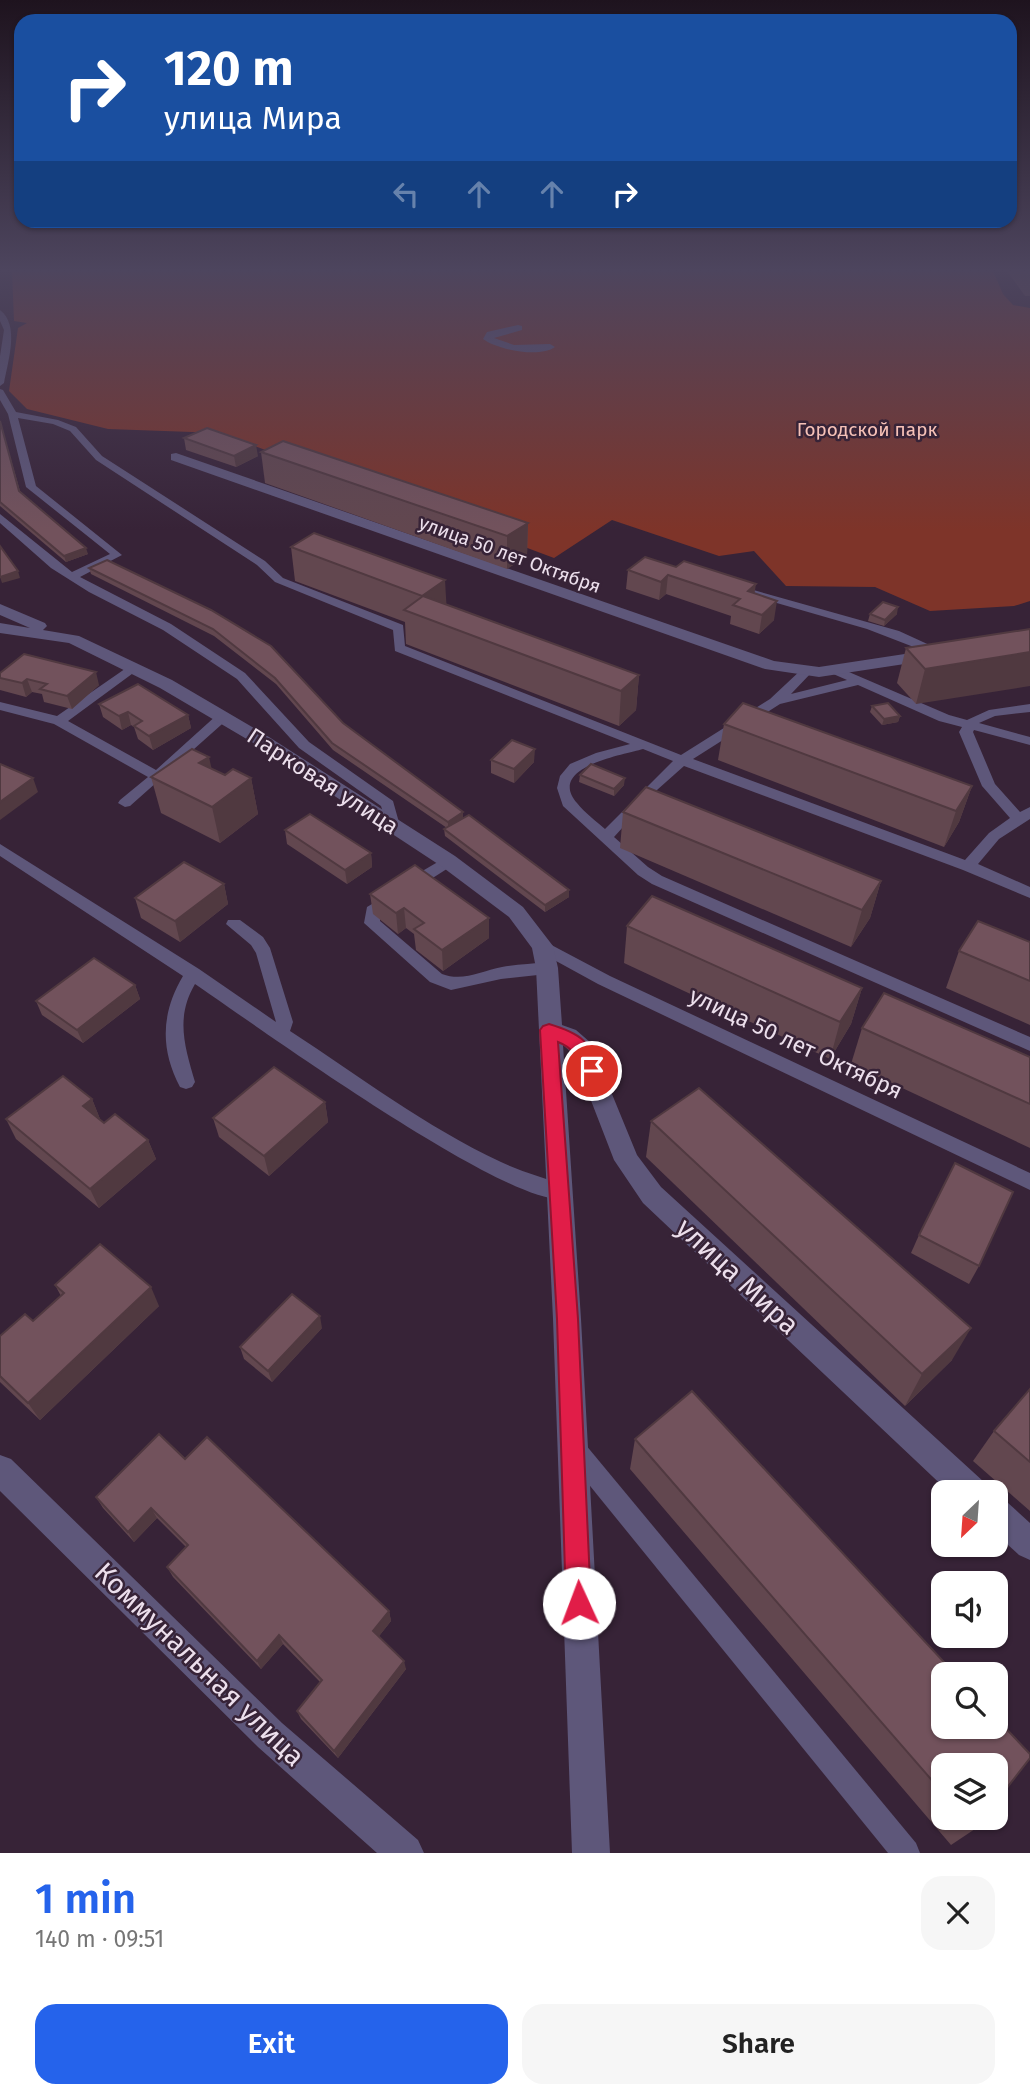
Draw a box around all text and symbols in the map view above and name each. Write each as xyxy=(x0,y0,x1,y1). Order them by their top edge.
text: 120 m xyxy=(164,39,294,98)
icon: right xyxy=(49,42,140,133)
text: улица Мира xyxy=(164,99,342,137)
icon: left xyxy=(387,175,425,213)
icon: ahead xyxy=(460,175,498,213)
icon: ahead xyxy=(533,175,571,213)
icon: right xyxy=(606,175,644,213)
park label: Городской парк xyxy=(797,418,937,441)
street label: улица 50 лет Октября xyxy=(416,511,604,598)
street label: Парковая улица xyxy=(242,722,404,840)
street label: улица 50 лет Октября xyxy=(685,981,907,1105)
pin xyxy=(562,1041,622,1101)
icon: arrive xyxy=(573,1052,611,1090)
street label: улица Мира xyxy=(670,1211,806,1341)
north arrow xyxy=(931,1480,1008,1558)
map controls xyxy=(931,1480,1008,1830)
street label: Коммунальная улица xyxy=(88,1556,311,1773)
position arrow xyxy=(542,1566,616,1640)
button: sound xyxy=(931,1571,1008,1648)
button: search xyxy=(931,1662,1008,1739)
button: layers xyxy=(931,1753,1008,1830)
text: 1 min xyxy=(35,1874,136,1924)
button: close xyxy=(921,1876,995,1950)
text: 140 m · 09:51 xyxy=(35,1925,164,1953)
button: Exit xyxy=(35,2004,508,2084)
button: Share xyxy=(522,2004,995,2084)

